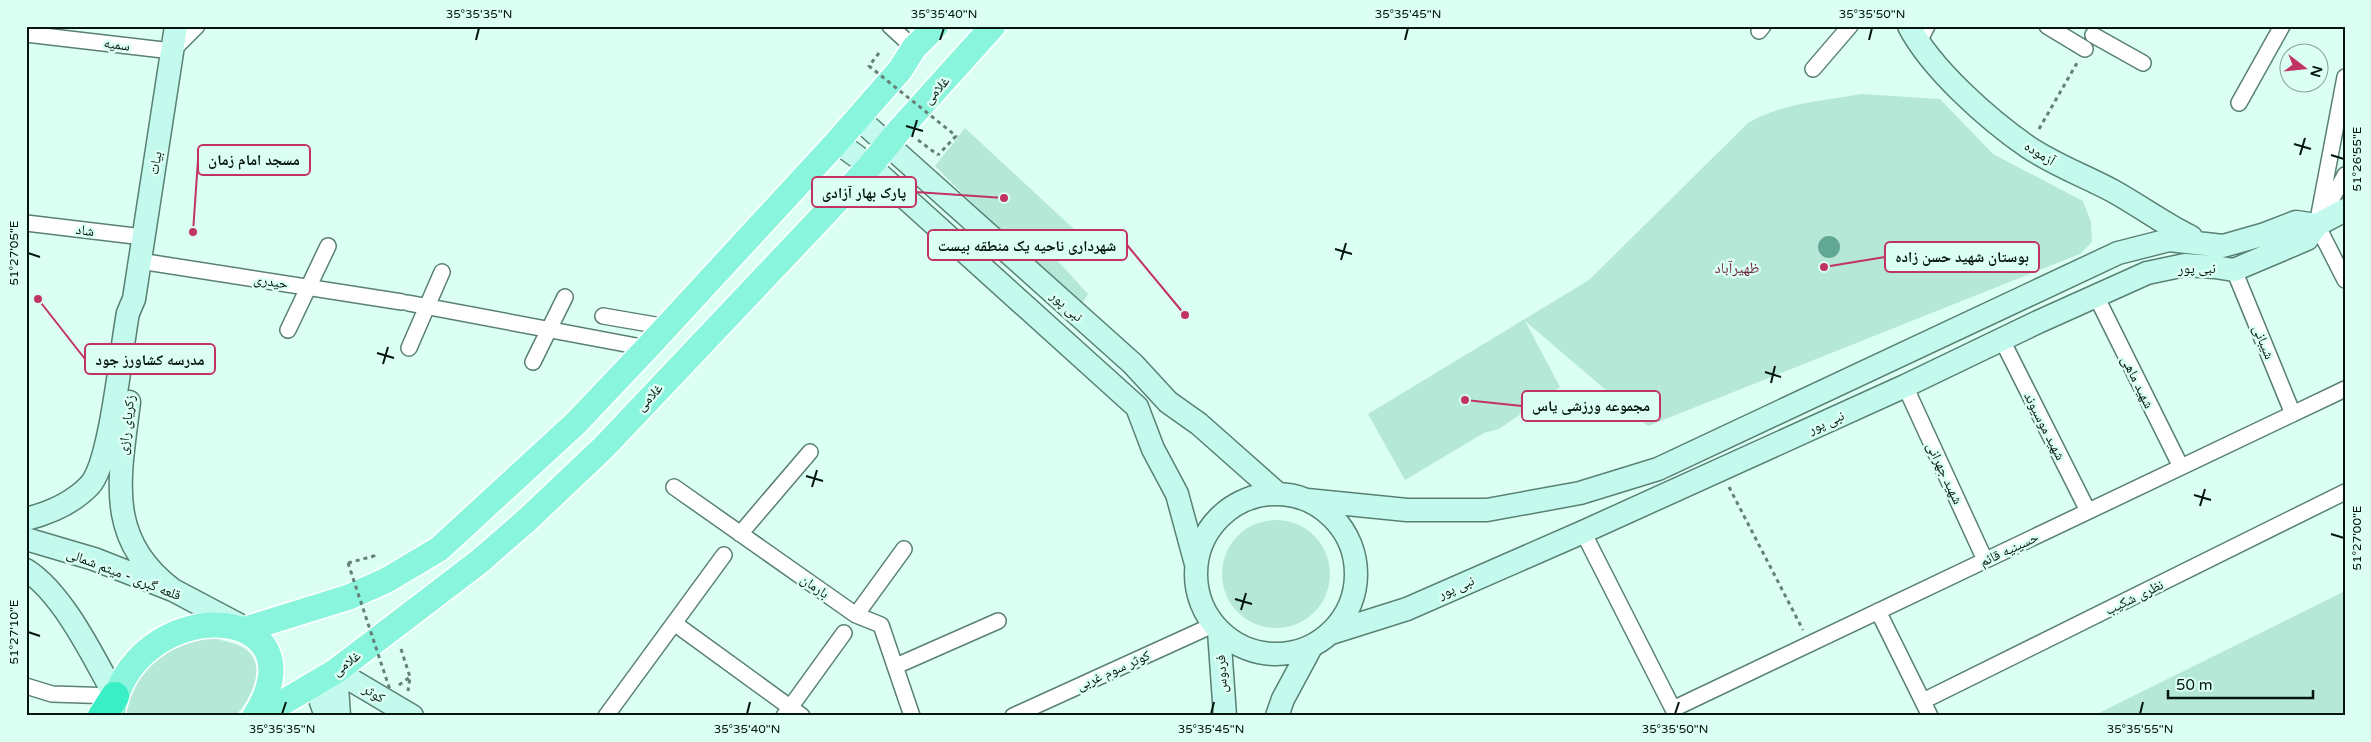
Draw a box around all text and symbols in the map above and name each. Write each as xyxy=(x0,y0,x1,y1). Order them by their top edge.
text: 35°35'35"N xyxy=(446,7,512,21)
text: 35°35'40"N xyxy=(911,7,977,21)
text: 35°35'45"N xyxy=(1375,7,1441,21)
text: 35°35'50"N xyxy=(1839,7,1905,21)
street label: سمیه xyxy=(103,34,131,55)
north arrow xyxy=(2278,42,2328,92)
text: N xyxy=(2306,64,2326,79)
street label: غلامی xyxy=(919,73,953,108)
text: 51°26'55"E xyxy=(2350,126,2364,192)
street label: آزموده xyxy=(2021,137,2059,170)
callout: مسجد امام زمان xyxy=(198,145,310,175)
street label: بیات xyxy=(145,150,166,176)
text: مسجد امام زمان xyxy=(208,151,300,170)
callout: پارک بهار آزادی xyxy=(812,177,916,207)
text: پارک بهار آزادی xyxy=(822,184,906,202)
text: 51°27'05"E xyxy=(7,220,21,286)
street label: شاد xyxy=(75,221,95,240)
callout: شهرداری ناحیه یک منطقه بیست xyxy=(928,230,1127,260)
text: شهرداری ناحیه یک منطقه بیست xyxy=(938,237,1116,255)
callout: بوستان شهید حسن زاده xyxy=(1885,242,2039,272)
text: بوستان شهید حسن زاده xyxy=(1895,248,2029,266)
district label: ظهیرآباد xyxy=(1715,259,1759,277)
street label: نبی پور xyxy=(2177,260,2216,277)
street label: حیدری xyxy=(252,270,289,293)
street label: نبی پور xyxy=(1046,287,1087,326)
street label: شیبانی xyxy=(2249,323,2278,362)
callout: مدرسه کشاورز جود xyxy=(85,344,215,374)
text: مدرسه کشاورز جود xyxy=(95,351,205,369)
street label: شهید ماهی xyxy=(2118,353,2158,411)
street label: غلامی xyxy=(632,380,666,415)
street label: شهید موسیوند xyxy=(2020,389,2069,463)
callout: مجموعه ورزشی یاس xyxy=(1522,391,1660,421)
street label: زکریای رازی xyxy=(114,394,139,456)
text: مجموعه ورزشی یاس xyxy=(1532,397,1650,415)
street label: نبی پور xyxy=(1804,407,1847,438)
street label: شهید جهرانی xyxy=(1923,439,1966,507)
text: 51°27'00"E xyxy=(2350,505,2364,571)
street label: حسینیه قائم xyxy=(1977,528,2042,571)
street label: قلعه گبری - میثم شمالی xyxy=(64,545,183,605)
street label: بارمان xyxy=(797,571,832,602)
street label: نبی پور xyxy=(1434,572,1477,603)
street label: نظری شکیب xyxy=(2102,576,2166,619)
text: 51°27'10"E xyxy=(7,599,21,665)
street label: غلامی xyxy=(329,647,364,680)
street label: کوثر سوم غربی xyxy=(1074,647,1153,695)
street label: فردوس xyxy=(1212,654,1231,693)
scale bar xyxy=(2168,667,2314,699)
text: 50 m xyxy=(2176,676,2213,694)
street label: کوثر xyxy=(359,680,388,707)
text: 35°35'35"N xyxy=(249,722,315,736)
text: 35°35'40"N xyxy=(714,722,780,736)
text: 35°35'45"N xyxy=(1178,722,1244,736)
text: 35°35'50"N xyxy=(1642,722,1708,736)
text: 35°35'55"N xyxy=(2107,722,2173,736)

